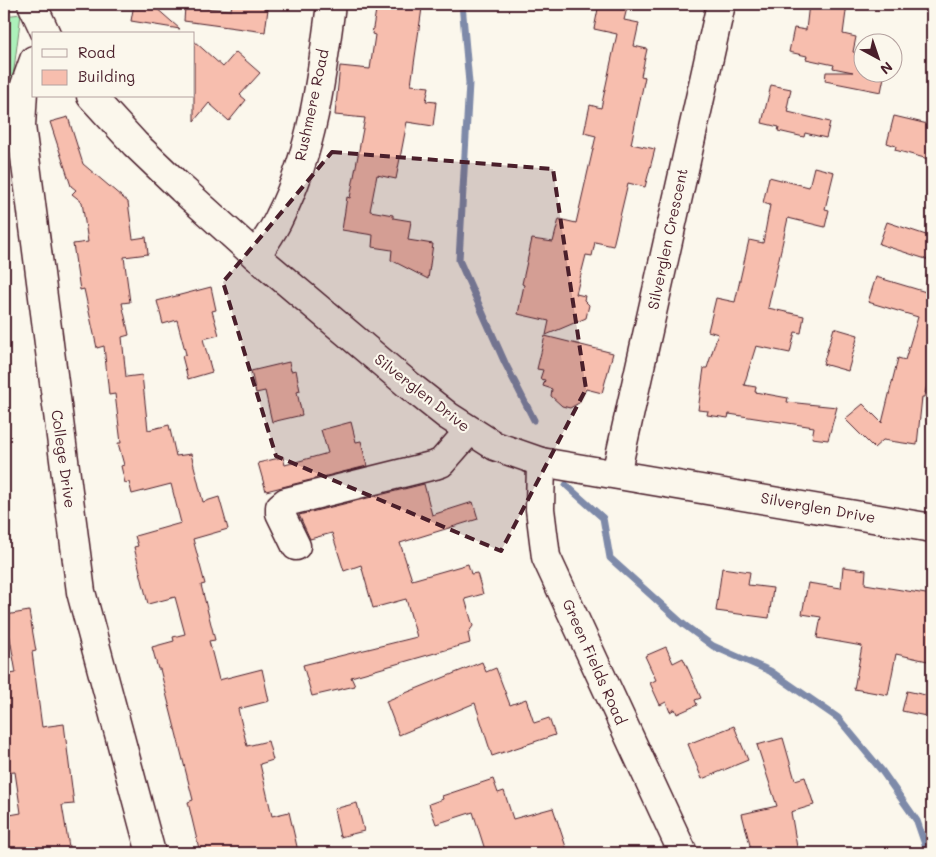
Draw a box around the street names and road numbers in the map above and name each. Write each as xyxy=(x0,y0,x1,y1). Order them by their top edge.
street label: Rushmere Road xyxy=(289,47,333,163)
street label: Silverglen Crescent xyxy=(642,166,692,311)
street label: Silverglen Drive xyxy=(371,349,475,436)
street label: College Drive xyxy=(47,409,81,509)
street label: Silverglen Drive xyxy=(759,487,877,527)
street label: Green Fields Road xyxy=(558,596,632,727)

